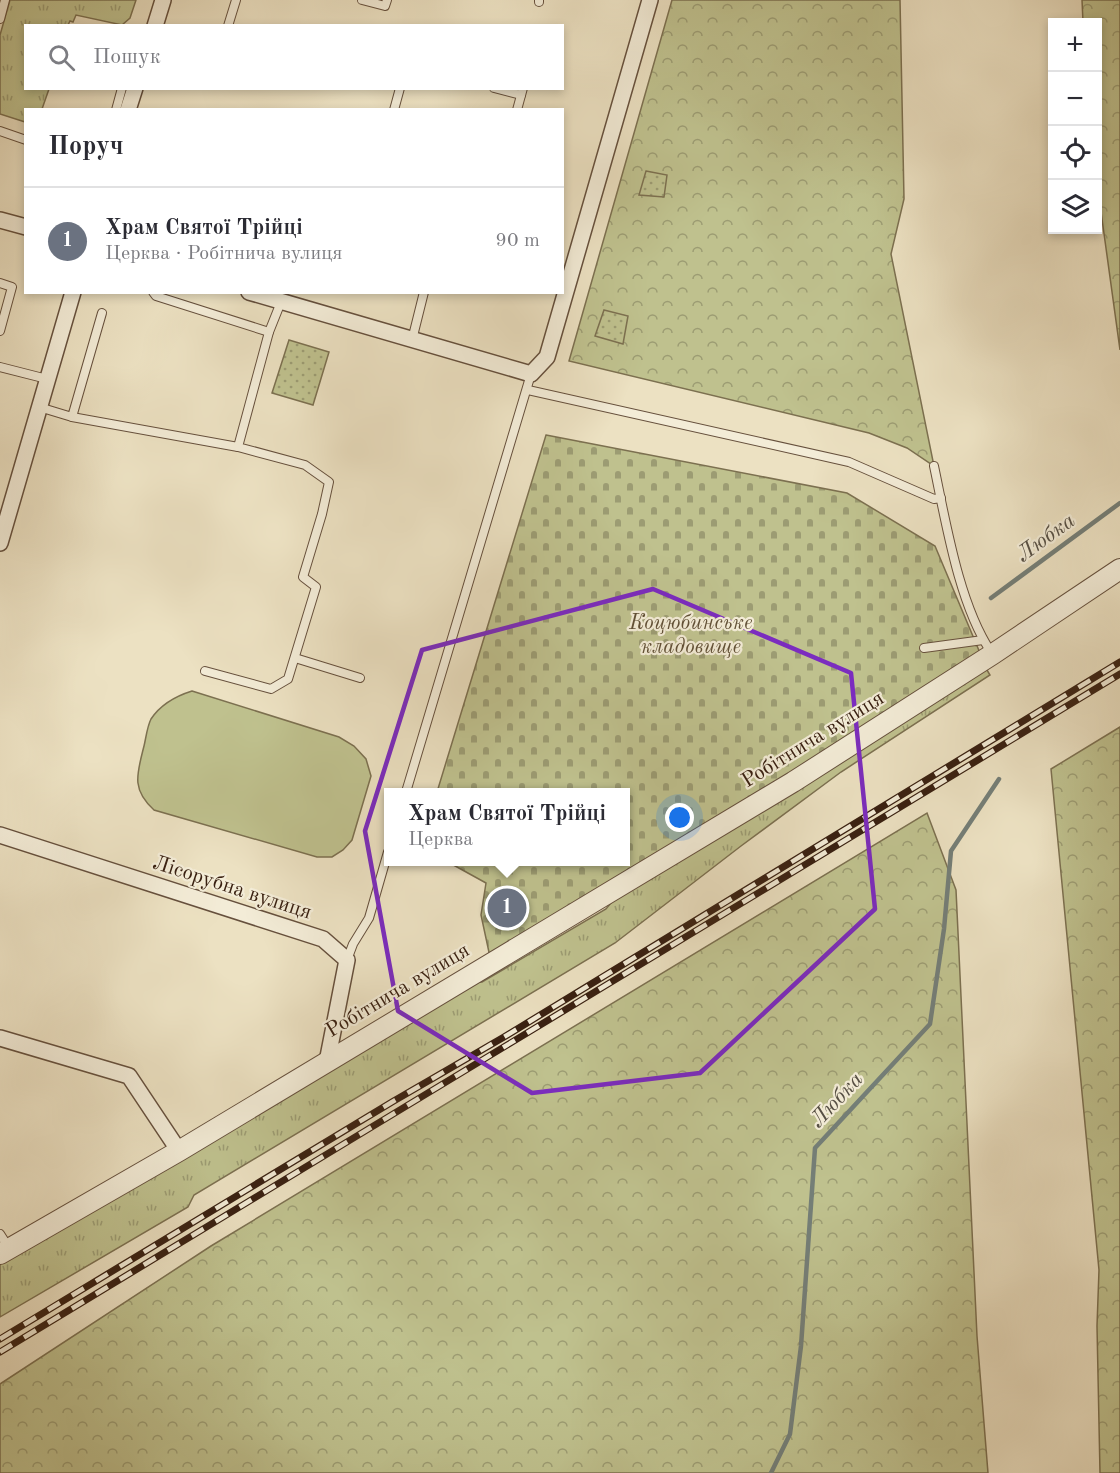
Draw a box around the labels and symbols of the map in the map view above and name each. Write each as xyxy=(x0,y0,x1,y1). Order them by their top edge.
water label: Любка xyxy=(1013,509,1080,566)
park label: Коцюбинське кладовище xyxy=(628,613,753,658)
street label: Робітнича вулиця xyxy=(738,688,888,792)
your location xyxy=(665,803,694,832)
street label: Лісорубна вулиця xyxy=(150,852,314,924)
pin: 1 xyxy=(488,886,526,930)
street label: Робітнича вулиця xyxy=(323,940,474,1042)
water label: Любка xyxy=(806,1068,868,1132)

